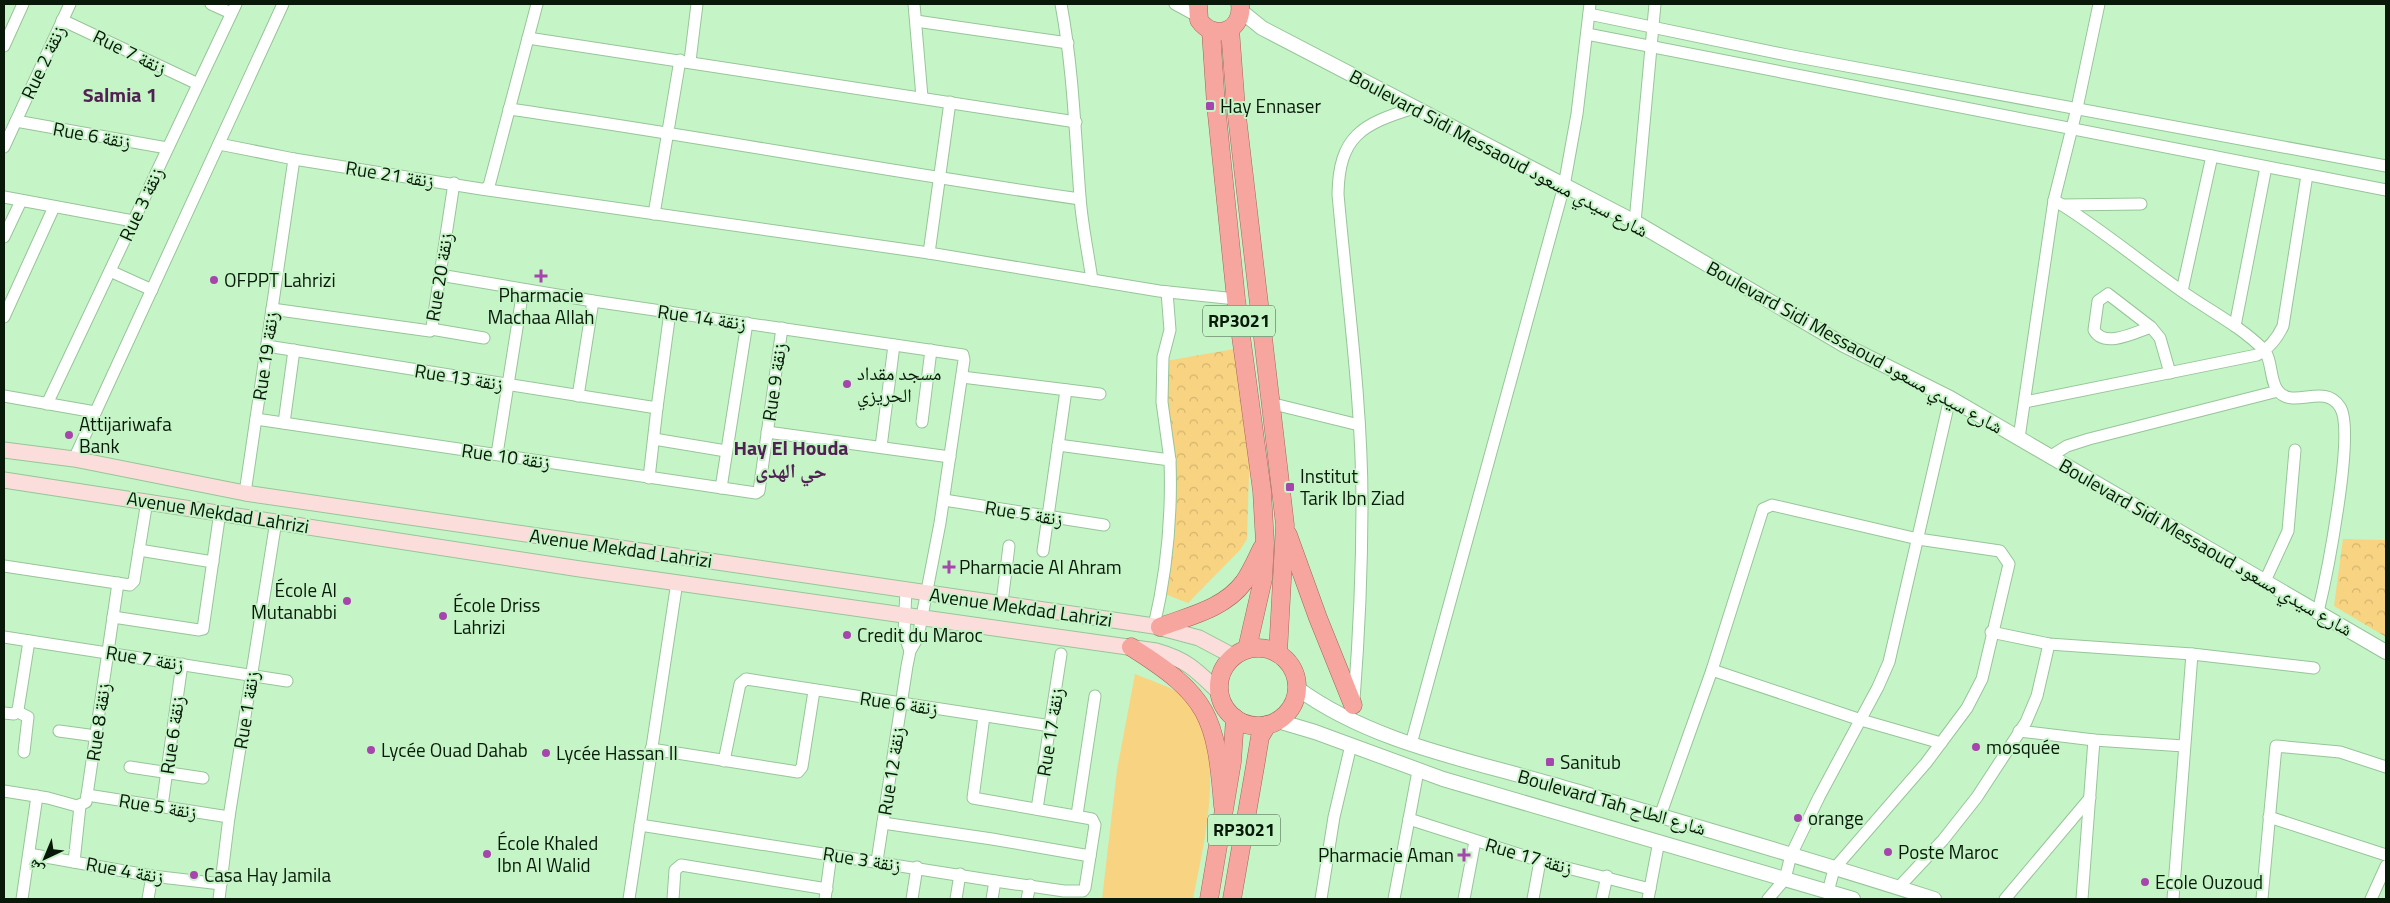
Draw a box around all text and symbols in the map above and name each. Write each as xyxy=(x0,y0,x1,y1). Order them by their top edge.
street label: Rue 2 زنقة xyxy=(13,20,72,104)
street label: Rue 7 زنقة xyxy=(88,21,172,82)
street label: Boulevard Sidi Messaoud شارع سيدي مسعود xyxy=(1344,61,1654,246)
district label: Salmia 1 xyxy=(83,79,157,110)
place label: Hay Ennaser xyxy=(1220,91,1321,120)
marker: Hay Ennaser xyxy=(1204,100,1216,112)
street label: Rue 6 زنقة xyxy=(51,113,133,156)
street label: Rue 21 زنقة xyxy=(344,152,437,195)
street label: Rue 3 زنقة xyxy=(111,162,170,246)
street label: Rue 20 زنقة xyxy=(417,230,460,323)
street label: Boulevard Sidi Messaoud شارع سيدي مسعود xyxy=(1701,253,2009,442)
place label: OFPPT Lahrizi xyxy=(224,265,336,294)
marker: Pharmacie Machaa Allah xyxy=(535,270,547,282)
marker: OFPPT Lahrizi xyxy=(208,274,220,286)
place label: Pharmacie Machaa Allah xyxy=(487,280,595,331)
street label: Rue 14 زنقة xyxy=(656,296,748,337)
road number: RP3021 xyxy=(1203,306,1275,336)
street label: Rue 19 زنقة xyxy=(244,310,285,402)
street label: Rue 9 زنقة xyxy=(754,341,793,423)
street label: Rue 13 زنقة xyxy=(413,355,506,398)
place label: مسجد مقداد الحريزي xyxy=(857,358,942,411)
marker: مسجد مقداد الحريزي xyxy=(841,378,853,390)
place label: Attijariwafa Bank xyxy=(79,409,172,460)
marker: Attijariwafa Bank xyxy=(63,429,75,441)
district label: Hay El Houda حي الهدى xyxy=(733,432,849,487)
street label: Rue 10 زنقة xyxy=(460,435,552,476)
street label: Boulevard Sidi Messaoud شارع سيدي مسعود xyxy=(2053,450,2359,644)
place label: Institut Tarik Ibn Ziad xyxy=(1300,461,1405,512)
marker: Institut Tarik Ibn Ziad xyxy=(1284,481,1296,493)
street label: Avenue Mekdad Lahrizi xyxy=(125,483,311,540)
street label: Rue 5 زنقة xyxy=(983,492,1065,533)
street label: Avenue Mekdad Lahrizi xyxy=(528,520,714,575)
place label: Pharmacie Al Ahram xyxy=(959,552,1122,581)
marker: Pharmacie Al Ahram xyxy=(943,561,955,573)
place label: École Al Mutanabbi xyxy=(251,575,337,626)
street label: Avenue Mekdad Lahrizi xyxy=(928,579,1114,634)
place label: École Driss Lahrizi xyxy=(453,590,541,641)
marker: École Al Mutanabbi xyxy=(341,595,353,607)
marker: École Driss Lahrizi xyxy=(437,610,449,622)
place label: Credit du Maroc xyxy=(857,620,983,649)
marker: Credit du Maroc xyxy=(841,629,853,641)
street label: Rue 7 زنقة xyxy=(104,637,186,678)
street label: Rue 1 زنقة xyxy=(225,669,266,751)
street label: Rue 8 زنقة xyxy=(78,681,117,763)
street label: Rue 6 زنقة xyxy=(858,683,940,722)
street label: Rue 17 زنقة xyxy=(1028,685,1071,778)
street label: Rue 6 زنقة xyxy=(152,694,191,776)
street label: Rue 12 زنقة xyxy=(869,724,912,817)
place label: mosquée xyxy=(1986,732,2060,761)
place label: Lycée Ouad Dahab xyxy=(381,735,528,764)
place label: Lycée Hassan II xyxy=(556,738,678,767)
marker: mosquée xyxy=(1970,741,1982,753)
marker: Lycée Ouad Dahab xyxy=(365,744,377,756)
marker: Lycée Hassan II xyxy=(540,747,552,759)
place label: Sanitub xyxy=(1560,747,1621,776)
marker: Sanitub xyxy=(1544,756,1556,768)
street label: Boulevard Tah شارع الطاح xyxy=(1515,761,1710,842)
street label: Rue 5 زنقة xyxy=(117,785,199,826)
place label: orange xyxy=(1808,803,1864,832)
marker: orange xyxy=(1792,812,1804,824)
road number: RP3021 xyxy=(1208,814,1280,846)
place label: École Khaled Ibn Al Walid xyxy=(497,828,598,879)
street label: Rue 17 زنقة xyxy=(1482,829,1576,882)
north arrow xyxy=(20,833,70,883)
place label: Poste Maroc xyxy=(1898,837,1999,866)
street label: Rue 3 زنقة xyxy=(821,838,903,879)
place label: Pharmacie Aman xyxy=(1318,840,1454,869)
marker: Poste Maroc xyxy=(1882,846,1894,858)
street label: Rue 4 زنقة xyxy=(84,848,166,891)
marker: École Khaled Ibn Al Walid xyxy=(481,848,493,860)
marker: Pharmacie Aman xyxy=(1458,849,1470,861)
text: ش xyxy=(23,855,48,880)
place label: Casa Hay Jamila xyxy=(204,860,331,889)
place label: Ecole Ouzoud xyxy=(2155,867,2263,896)
marker: Casa Hay Jamila xyxy=(188,869,200,881)
marker: Ecole Ouzoud xyxy=(2139,876,2151,888)

